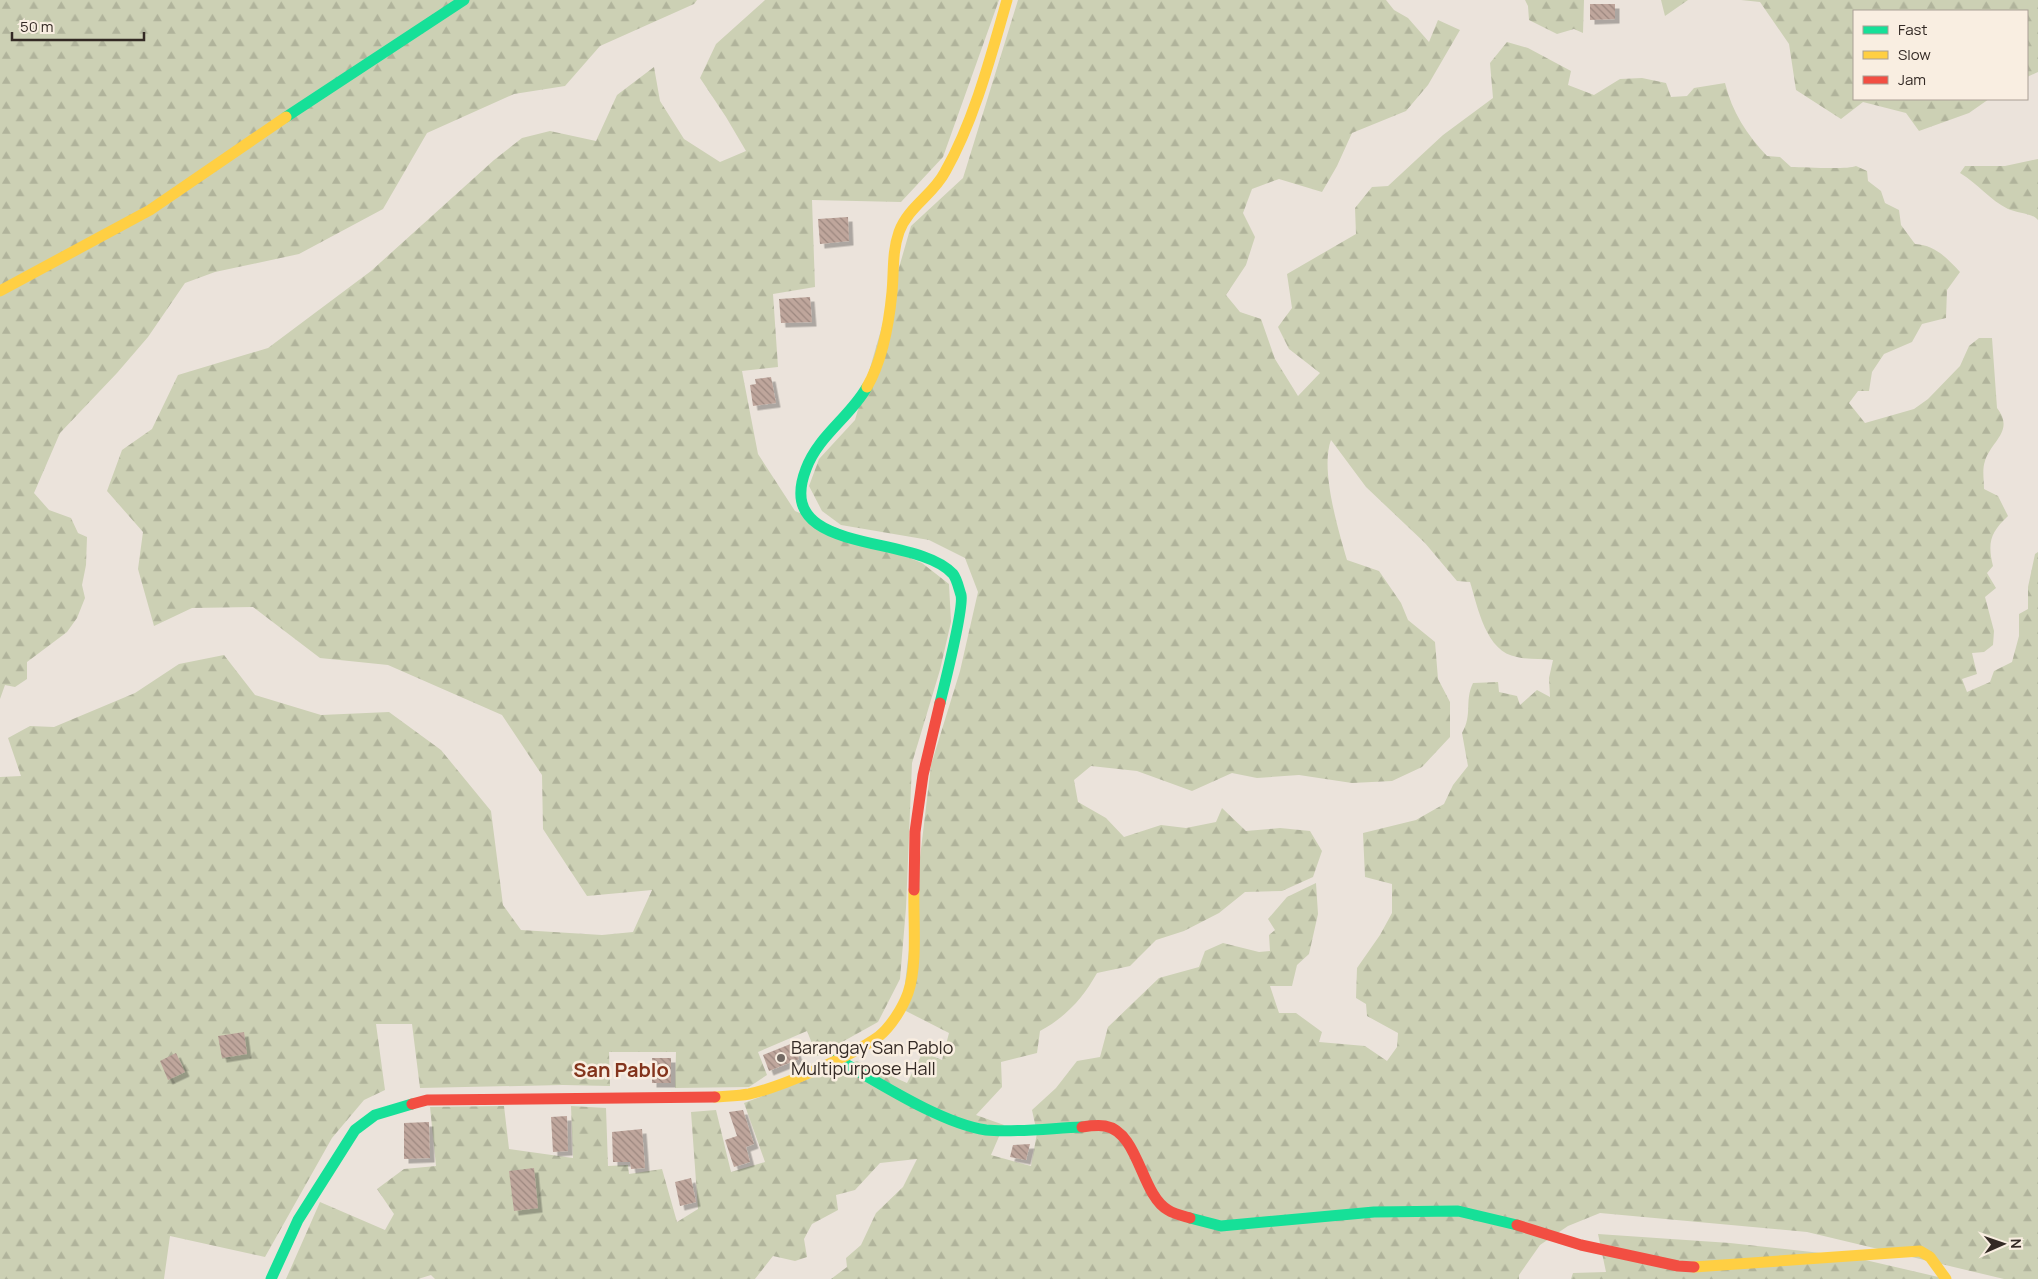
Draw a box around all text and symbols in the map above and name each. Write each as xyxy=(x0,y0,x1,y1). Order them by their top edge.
scale bar xyxy=(12,10,145,42)
legend xyxy=(1853,10,2028,100)
text: 50 m xyxy=(20,16,54,37)
text: Fast xyxy=(1898,19,1927,40)
text: Slow xyxy=(1898,44,1931,65)
text: Jam xyxy=(1898,69,1926,90)
place label: Barangay San Pablo Multipurpose Hall xyxy=(791,1035,953,1080)
marker: Barangay San Pablo Multipurpose Hall xyxy=(775,1052,787,1064)
district label: San Pablo xyxy=(573,1056,669,1083)
north arrow xyxy=(1978,1219,2028,1269)
text: N xyxy=(2007,1238,2026,1249)

